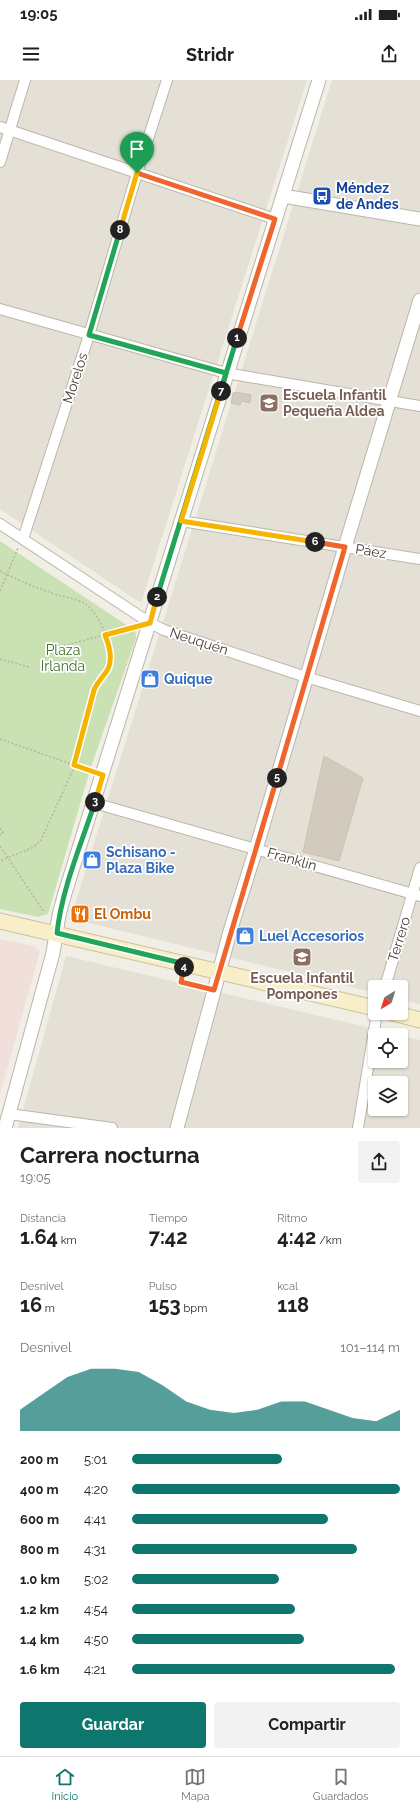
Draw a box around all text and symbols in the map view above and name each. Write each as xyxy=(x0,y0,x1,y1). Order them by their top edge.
text: 19:05 xyxy=(20,5,57,23)
icon: menu xyxy=(20,43,42,65)
icon: share xyxy=(378,43,400,65)
text: Stridr xyxy=(186,44,234,65)
pin xyxy=(120,132,154,173)
icon: arrive xyxy=(126,138,148,160)
place label: Méndez de Andes xyxy=(336,180,399,212)
bus stop icon: Méndez de Andes xyxy=(311,185,333,207)
pin: 8 xyxy=(110,220,130,240)
text: 8 xyxy=(117,223,123,236)
pin: 1 xyxy=(227,328,247,348)
text: 1 xyxy=(234,331,240,344)
street label: Morelos xyxy=(59,350,91,405)
pin: 7 xyxy=(211,381,231,401)
text: 7 xyxy=(218,384,224,397)
place label: Escuela Infantil Pequeña Aldea xyxy=(283,387,387,419)
school or university icon: Escuela Infantil Pequeña Aldea xyxy=(258,392,280,414)
pin: 6 xyxy=(305,532,325,552)
text: 6 xyxy=(312,535,318,548)
street label: Páez xyxy=(354,541,388,561)
pin: 2 xyxy=(147,587,167,607)
text: 2 xyxy=(154,590,160,603)
street label: Neuquén xyxy=(168,624,230,658)
park label: Plaza Irlanda xyxy=(41,642,85,674)
shop icon: Quique xyxy=(139,668,161,690)
place label: Quique xyxy=(164,671,213,687)
pin: 5 xyxy=(267,768,287,788)
text: 5 xyxy=(274,771,280,784)
pin: 3 xyxy=(85,792,105,812)
text: 3 xyxy=(92,795,98,808)
place label: Schisano - Plaza Bike xyxy=(106,844,176,876)
street label: Franklin xyxy=(265,844,319,874)
shop icon: Schisano - Plaza Bike xyxy=(81,849,103,871)
restaurant icon: El Ombu xyxy=(69,903,91,925)
place label: El Ombu xyxy=(94,906,151,922)
street label: Terrero xyxy=(385,915,413,963)
shop icon: Luel Accesorios xyxy=(234,925,256,947)
place label: Luel Accesorios xyxy=(259,928,364,944)
school or university icon: Escuela Infantil Pompones xyxy=(291,946,313,968)
pin: 4 xyxy=(174,957,194,977)
text: 4 xyxy=(181,960,187,973)
place label: Escuela Infantil Pompones xyxy=(250,970,354,1002)
north arrow xyxy=(368,980,408,1020)
map controls xyxy=(368,980,408,1116)
button: locate xyxy=(368,1028,408,1068)
button: layers xyxy=(368,1076,408,1116)
button: share xyxy=(358,1141,400,1183)
text: Carrera nocturna xyxy=(20,1142,200,1168)
text: 19:05 xyxy=(20,1170,51,1185)
text: Distancia xyxy=(20,1212,66,1225)
text: Tiempo xyxy=(149,1212,188,1225)
text: Ritmo xyxy=(277,1212,307,1225)
text: 1.64 xyxy=(20,1225,58,1249)
text: 7:42 xyxy=(149,1225,188,1249)
text: 4:42 xyxy=(277,1225,316,1249)
text: km xyxy=(58,1234,77,1247)
text: /km xyxy=(316,1234,342,1247)
text: Desnivel xyxy=(20,1280,64,1293)
text: Pulso xyxy=(149,1280,177,1293)
text: kcal xyxy=(277,1280,298,1293)
text: 16 xyxy=(20,1293,42,1317)
text: 153 xyxy=(149,1293,181,1317)
text: 118 xyxy=(277,1293,309,1317)
text: m xyxy=(42,1302,55,1315)
text: bpm xyxy=(181,1302,207,1315)
text: Desnivel xyxy=(20,1340,71,1355)
text: 101–114 m xyxy=(340,1340,400,1355)
text: 200 m xyxy=(20,1452,59,1467)
text: 5:01 xyxy=(84,1452,107,1467)
text: 400 m xyxy=(20,1482,59,1497)
text: 4:20 xyxy=(84,1482,108,1497)
text: 600 m xyxy=(20,1512,59,1527)
text: 4:41 xyxy=(84,1512,106,1527)
text: 800 m xyxy=(20,1542,59,1557)
text: 4:31 xyxy=(84,1542,106,1557)
text: 1.0 km xyxy=(20,1572,60,1587)
text: 5:02 xyxy=(84,1572,108,1587)
text: 1.2 km xyxy=(20,1602,59,1617)
text: 4:54 xyxy=(84,1602,108,1617)
text: 1.4 km xyxy=(20,1632,59,1647)
text: 4:50 xyxy=(84,1632,109,1647)
text: 1.6 km xyxy=(20,1662,60,1677)
text: 4:21 xyxy=(84,1662,106,1677)
button: Guardar xyxy=(20,1702,206,1748)
button: Compartir xyxy=(214,1702,400,1748)
tab: Inicio xyxy=(52,1766,78,1803)
tab: Mapa xyxy=(181,1766,210,1803)
tab: Guardados xyxy=(313,1766,368,1803)

